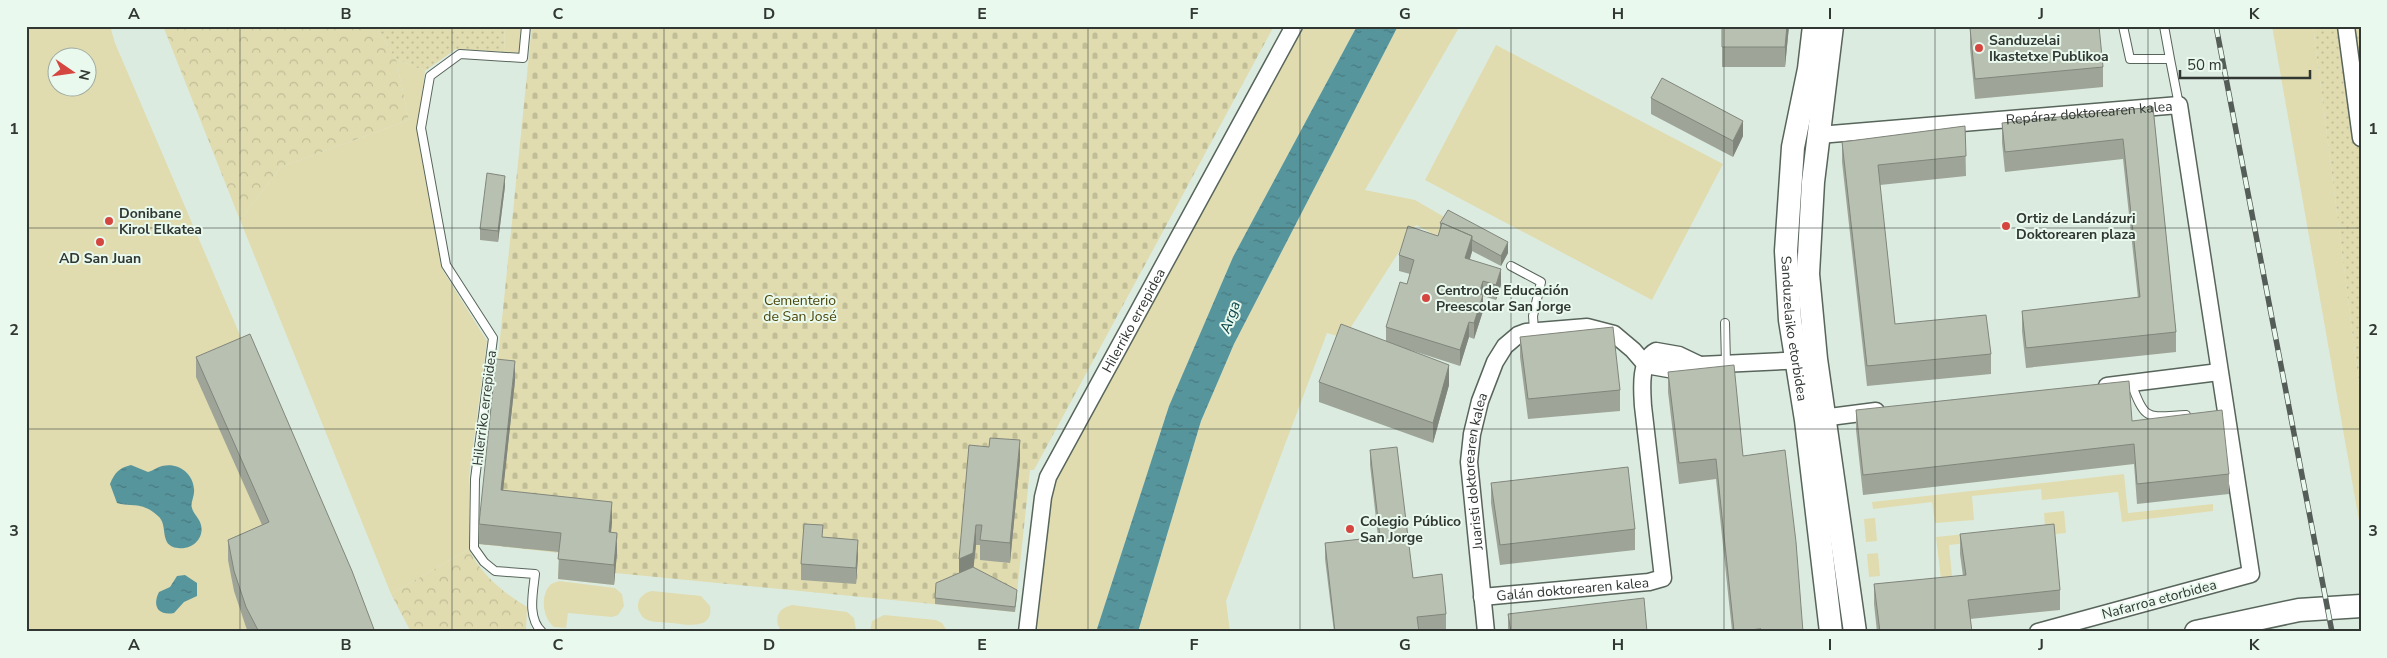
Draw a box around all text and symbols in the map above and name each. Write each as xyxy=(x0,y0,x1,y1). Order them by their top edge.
text: A xyxy=(128,3,140,25)
text: B xyxy=(340,3,352,25)
text: C xyxy=(553,3,564,25)
text: D xyxy=(763,3,775,25)
text: E xyxy=(977,3,987,25)
text: F xyxy=(1190,3,1199,25)
text: G xyxy=(1399,3,1411,25)
text: H xyxy=(1612,3,1624,25)
text: I xyxy=(1828,3,1832,25)
text: J xyxy=(2037,3,2044,25)
text: K xyxy=(2249,3,2261,25)
place label: Sanduzelai Ikastetxe Publikoa xyxy=(1989,31,2109,66)
marker: Sanduzelai Ikastetxe Publikoa xyxy=(1973,42,1985,54)
north arrow xyxy=(48,48,98,98)
scale bar xyxy=(2180,48,2310,80)
text: 50 m xyxy=(2187,55,2222,75)
text: N xyxy=(74,68,95,82)
street label: Repáraz doktorearen kalea xyxy=(2005,97,2173,129)
text: 1 xyxy=(9,118,19,140)
text: 1 xyxy=(2368,118,2378,140)
place label: Donibane Kirol Elkatea xyxy=(119,204,202,239)
place label: Ortiz de Landázuri Doktorearen plaza xyxy=(2016,209,2136,244)
marker: Donibane Kirol Elkatea xyxy=(103,215,115,227)
marker: Ortiz de Landázuri Doktorearen plaza xyxy=(2000,220,2012,232)
marker: AD San Juan xyxy=(94,236,106,248)
place label: AD San Juan xyxy=(59,249,141,268)
street label: Sanduzelaiko etorbidea xyxy=(1776,255,1812,403)
street label: Hilerriko errepidea xyxy=(1098,265,1170,376)
place label: Centro de Educación Preescolar San Jorge xyxy=(1436,281,1572,316)
park label: Cementerio de San José xyxy=(763,291,837,326)
marker: Centro de Educación Preescolar San Jorge xyxy=(1420,292,1432,304)
water label: Arga xyxy=(1215,298,1245,337)
text: 2 xyxy=(9,319,19,341)
text: 2 xyxy=(2368,319,2378,341)
street label: Hilerriko errepidea xyxy=(468,349,501,467)
street label: Juaristi doktorearen kalea xyxy=(1460,390,1492,552)
place label: Colegio Público San Jorge xyxy=(1360,512,1461,547)
text: 3 xyxy=(9,520,19,542)
text: 3 xyxy=(2368,520,2378,542)
marker: Colegio Público San Jorge xyxy=(1344,523,1356,535)
street label: Galán doktorearen kalea xyxy=(1496,573,1650,606)
street label: Nafarroa etorbidea xyxy=(2100,575,2219,624)
text: A xyxy=(128,634,140,656)
text: B xyxy=(340,634,352,656)
text: C xyxy=(553,634,564,656)
text: D xyxy=(763,634,775,656)
text: E xyxy=(977,634,987,656)
text: F xyxy=(1190,634,1199,656)
text: G xyxy=(1399,634,1411,656)
text: H xyxy=(1612,634,1624,656)
text: I xyxy=(1828,634,1832,656)
text: J xyxy=(2037,634,2044,656)
text: K xyxy=(2249,634,2261,656)

